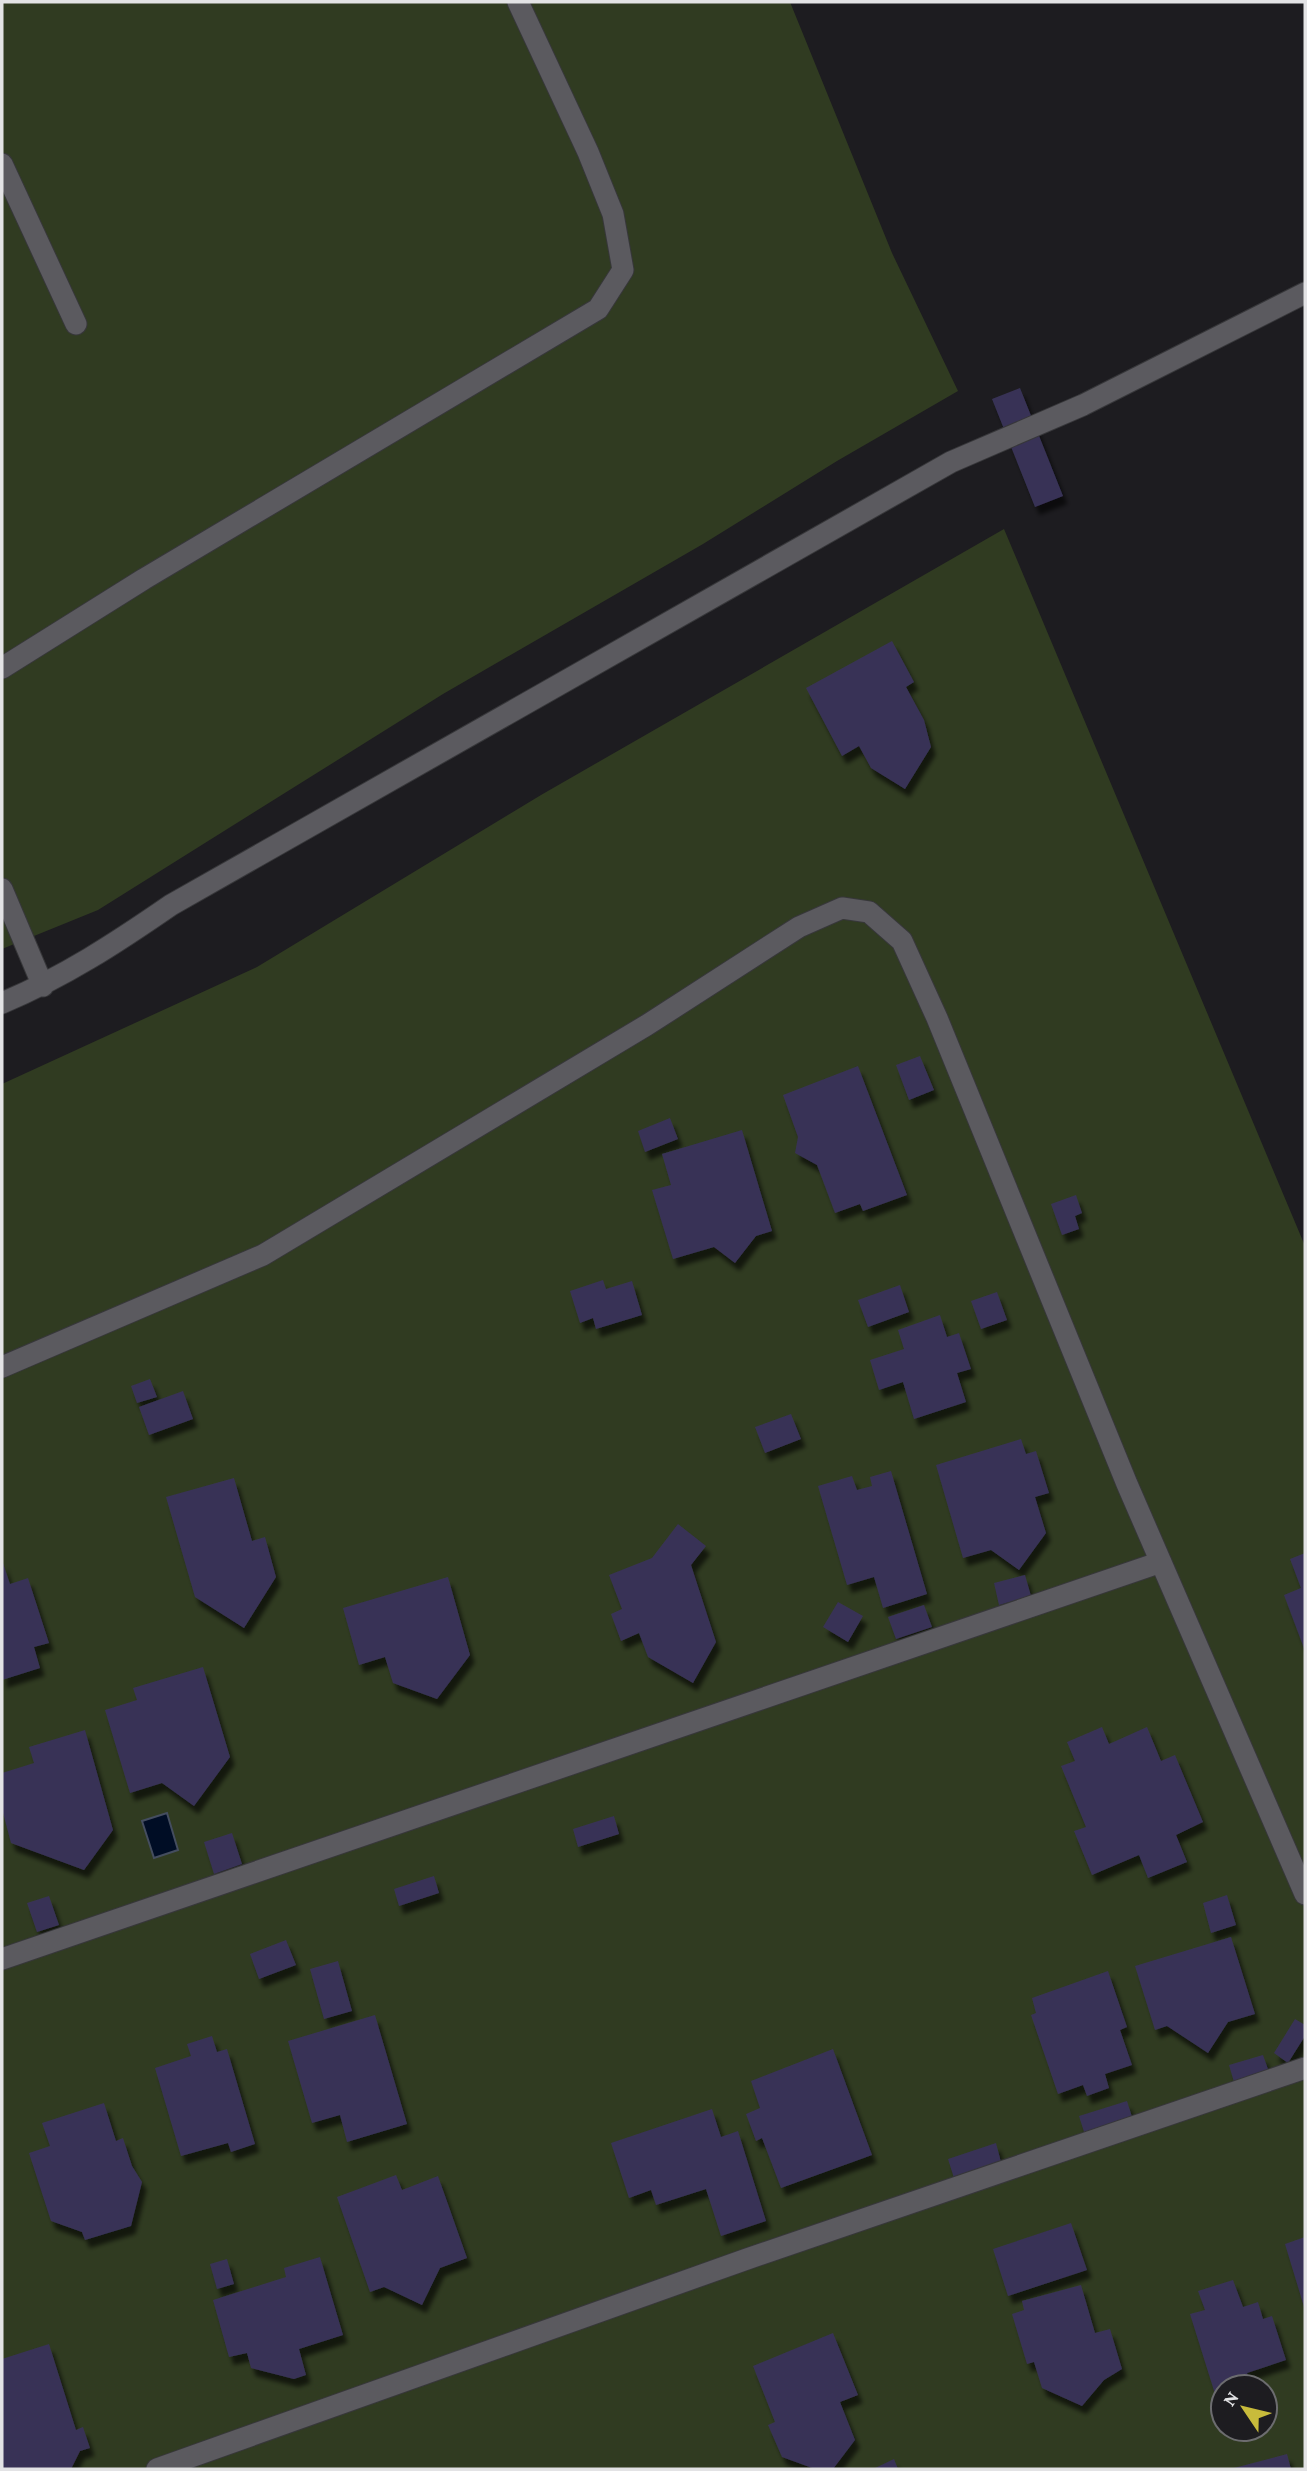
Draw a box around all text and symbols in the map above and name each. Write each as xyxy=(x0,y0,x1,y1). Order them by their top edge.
north arrow xyxy=(1209,2373,1279,2443)
text: N xyxy=(1218,2387,1243,2410)

